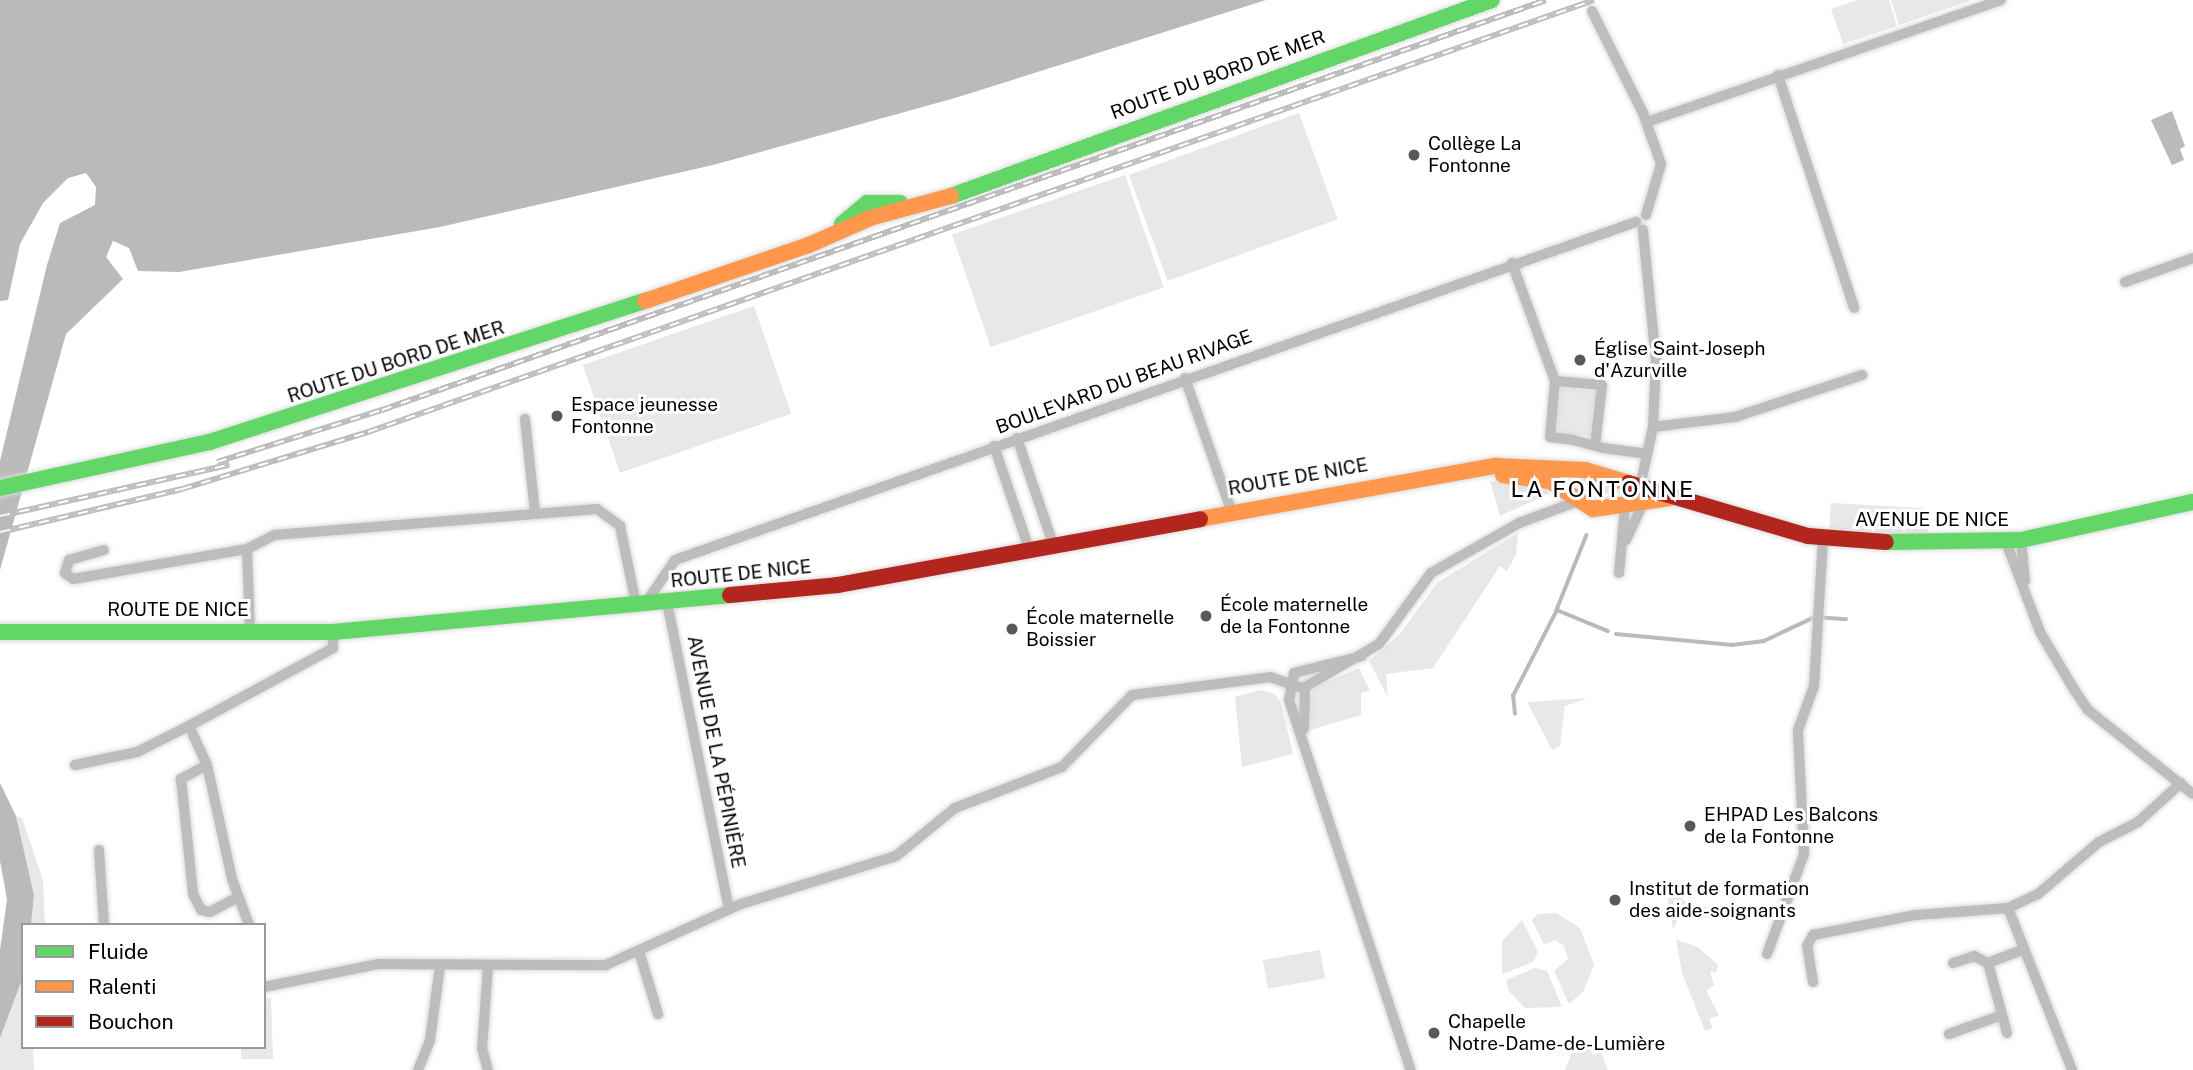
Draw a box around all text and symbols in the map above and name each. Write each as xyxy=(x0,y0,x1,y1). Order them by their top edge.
street label: ROUTE DU BORD DE MER xyxy=(1108,25,1328,125)
place label: Collège La Fontonne xyxy=(1428,133,1521,177)
marker: Collège La Fontonne xyxy=(1406,147,1422,163)
street label: ROUTE DU BORD DE MER xyxy=(285,316,507,408)
street label: BOULEVARD DU BEAU RIVAGE xyxy=(993,325,1255,439)
place label: Église Saint-Joseph d'Azurville xyxy=(1594,338,1766,382)
marker: Église Saint-Joseph d'Azurville xyxy=(1572,352,1588,368)
place label: Espace jeunesse Fontonne xyxy=(571,394,718,438)
marker: Espace jeunesse Fontonne xyxy=(549,408,565,424)
street label: ROUTE DE NICE xyxy=(1226,453,1370,501)
district label: LA FONTONNE xyxy=(1512,475,1694,503)
street label: AVENUE DE NICE xyxy=(1855,509,2009,531)
street label: ROUTE DE NICE xyxy=(669,555,813,593)
place label: École maternelle de la Fontonne xyxy=(1220,594,1368,638)
street label: ROUTE DE NICE xyxy=(107,599,249,621)
place label: École maternelle Boissier xyxy=(1026,607,1174,651)
marker: École maternelle de la Fontonne xyxy=(1198,608,1214,624)
marker: École maternelle Boissier xyxy=(1004,621,1020,637)
street label: AVENUE DE LA PÉPINIÈRE xyxy=(682,634,750,870)
place label: EHPAD Les Balcons de la Fontonne xyxy=(1704,804,1878,848)
marker: EHPAD Les Balcons de la Fontonne xyxy=(1682,818,1698,834)
place label: Institut de formation des aide-soignants xyxy=(1629,878,1810,922)
marker: Institut de formation des aide-soignants xyxy=(1607,892,1623,908)
legend xyxy=(21,923,266,1049)
text: Fluide xyxy=(88,939,148,964)
text: Ralenti xyxy=(88,974,156,999)
text: Bouchon xyxy=(88,1009,174,1034)
place label: Chapelle Notre-Dame-de-Lumière xyxy=(1448,1011,1665,1055)
marker: Chapelle Notre-Dame-de-Lumière xyxy=(1426,1025,1442,1041)

